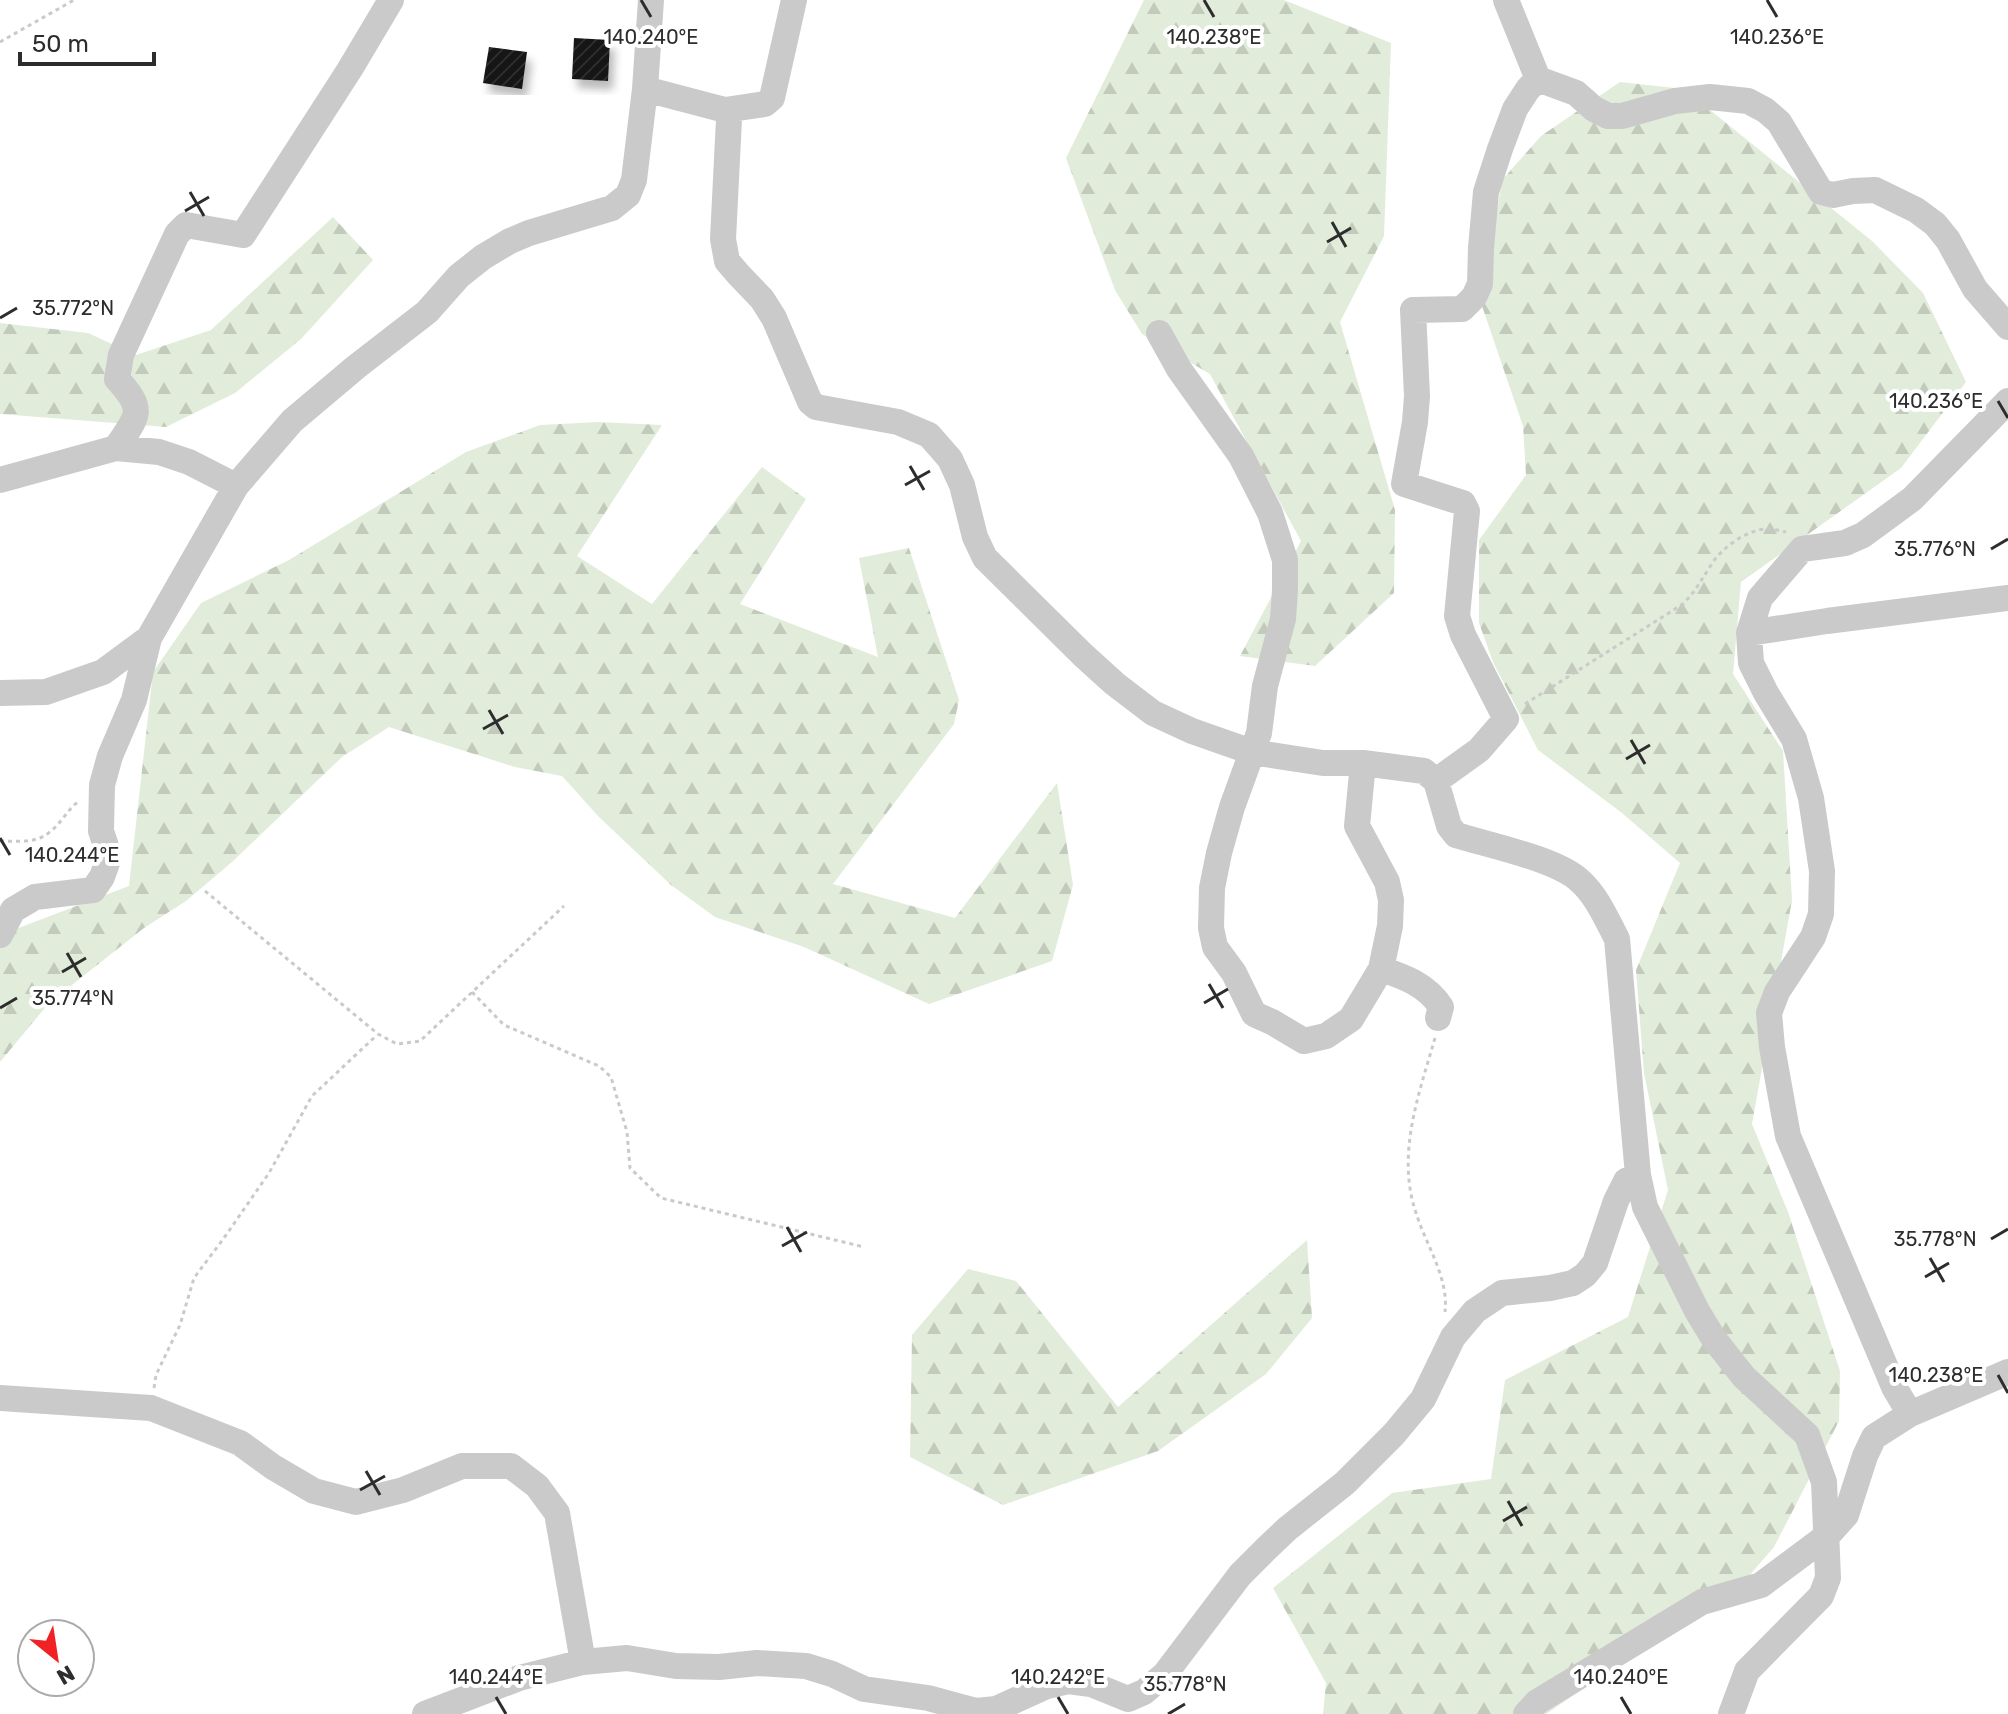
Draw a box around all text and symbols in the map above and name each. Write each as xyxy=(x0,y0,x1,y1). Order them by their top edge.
scale bar xyxy=(20,16,154,66)
text: 140.240°E xyxy=(604,25,698,49)
text: 140.238°E xyxy=(1167,25,1261,49)
text: 140.236°E xyxy=(1730,25,1824,49)
text: 50 m xyxy=(32,30,89,58)
text: 35.772°N xyxy=(32,296,114,320)
text: 140.236°E xyxy=(1889,389,1983,413)
text: 35.776°N xyxy=(1894,537,1976,561)
text: 140.244°E xyxy=(25,843,119,867)
text: 35.774°N xyxy=(32,986,114,1010)
text: 35.778°N xyxy=(1893,1227,1977,1251)
text: 140.238°E xyxy=(1889,1363,1983,1387)
north arrow xyxy=(16,1618,96,1698)
text: N xyxy=(52,1659,79,1691)
text: 140.244°E xyxy=(449,1665,543,1689)
text: 140.242°E xyxy=(1011,1665,1105,1689)
text: 140.240°E xyxy=(1574,1665,1668,1689)
text: 35.778°N xyxy=(1143,1672,1227,1696)

